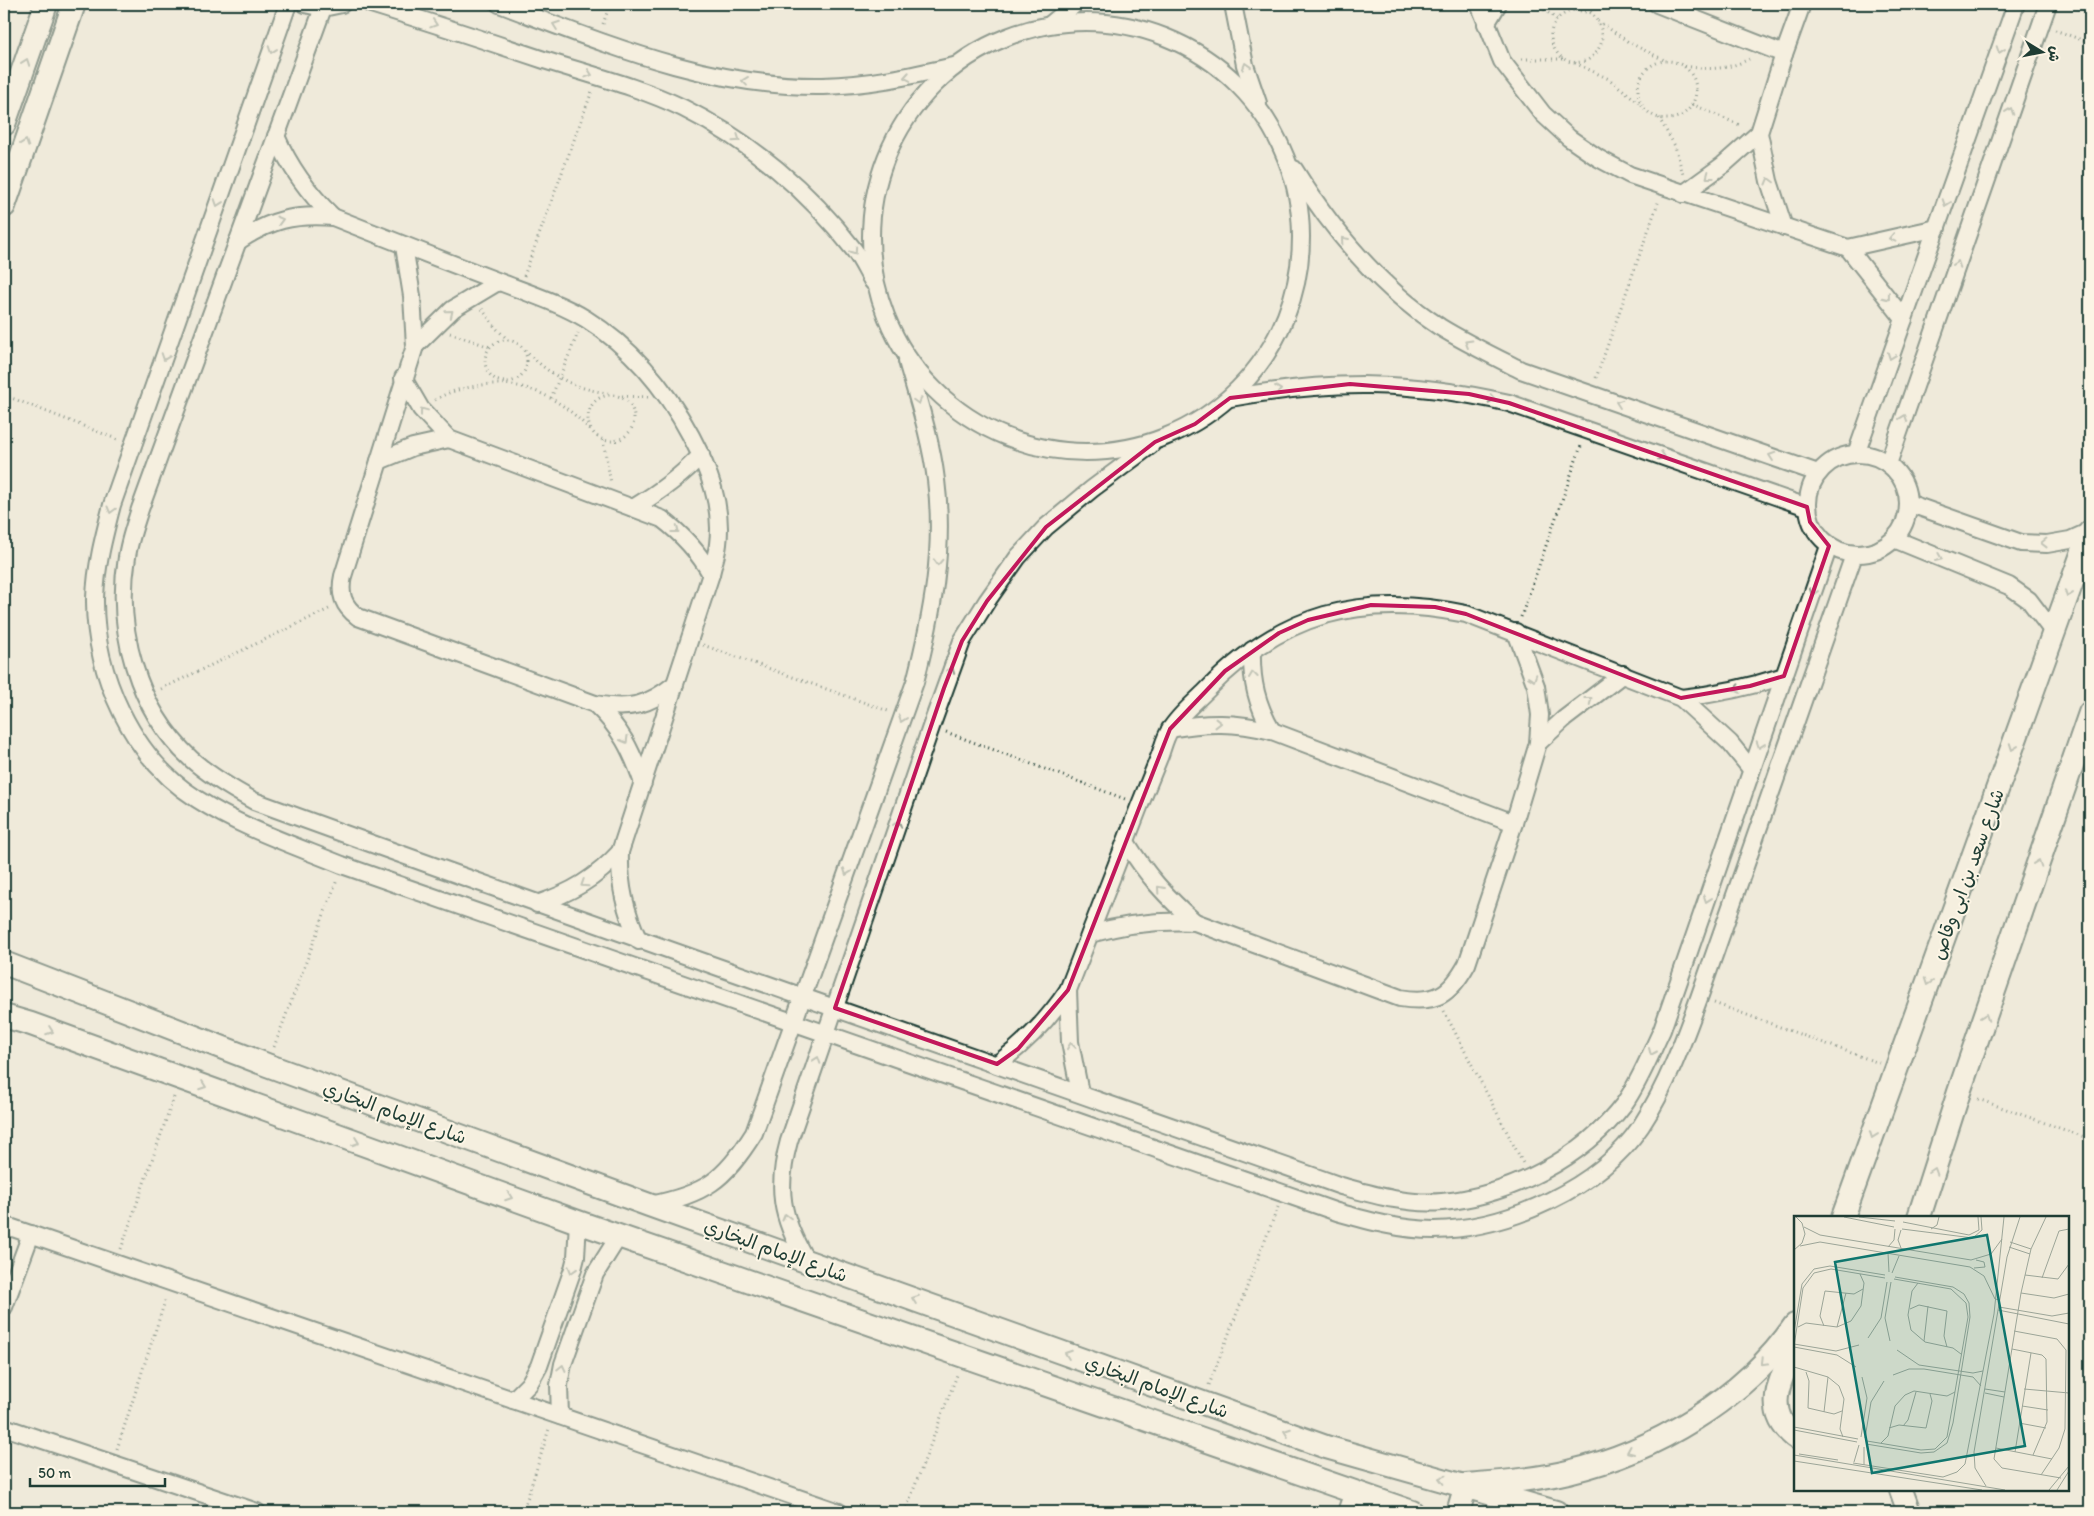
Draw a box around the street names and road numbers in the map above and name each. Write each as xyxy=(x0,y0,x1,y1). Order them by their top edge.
street label: شارع سعد بن ابى وقاص xyxy=(1926,786,2011,963)
street label: شارع الإمام البخاري xyxy=(319,1076,470,1152)
street label: شارع الإمام البخاري xyxy=(700,1214,851,1290)
street label: شارع الإمام البخاري xyxy=(1081,1350,1232,1426)

